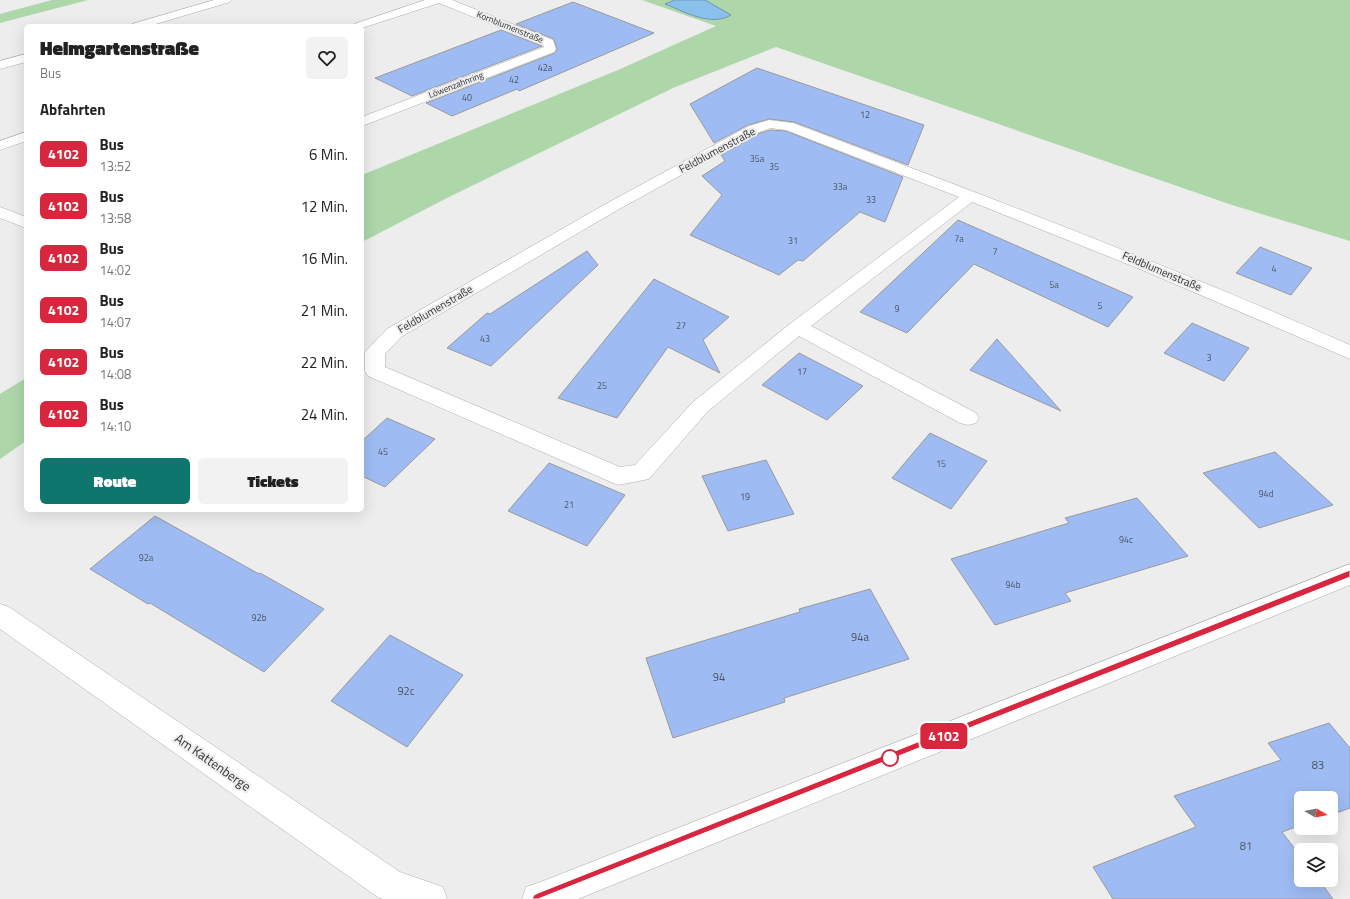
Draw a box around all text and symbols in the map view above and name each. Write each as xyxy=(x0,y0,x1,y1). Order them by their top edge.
street label: Kornblumenstraße xyxy=(475,7,546,46)
text: Heimgartenstraße xyxy=(40,33,199,62)
button: heart xyxy=(306,37,348,79)
house number: 42a xyxy=(538,61,553,74)
text: Bus xyxy=(40,63,61,83)
street label: Löwenzahnring xyxy=(426,68,486,101)
house number: 42 xyxy=(509,73,519,86)
house number: 40 xyxy=(462,91,472,104)
text: Abfahrten xyxy=(40,98,106,121)
house number: 12 xyxy=(860,108,870,121)
street label: Feldblumenstraße xyxy=(676,123,758,177)
text: Bus xyxy=(99,133,124,156)
text: 4102 xyxy=(48,143,79,164)
text: 6 Min. xyxy=(309,143,348,166)
house number: 35a xyxy=(750,152,765,165)
text: 13:52 xyxy=(99,156,131,176)
house number: 35 xyxy=(769,160,779,173)
house number: 33a xyxy=(833,180,848,193)
text: Bus xyxy=(99,185,124,208)
house number: 33 xyxy=(866,193,876,206)
text: 4102 xyxy=(48,195,79,216)
text: 12 Min. xyxy=(301,195,348,218)
text: 13:58 xyxy=(99,208,131,228)
house number: 7a xyxy=(954,232,964,245)
house number: 31 xyxy=(788,234,798,247)
text: Bus xyxy=(99,237,124,260)
house number: 7 xyxy=(992,245,998,258)
text: 4102 xyxy=(48,247,79,268)
text: 16 Min. xyxy=(301,247,348,270)
street label: Feldblumenstraße xyxy=(1120,247,1204,295)
text: 14:02 xyxy=(99,260,131,280)
house number: 4 xyxy=(1271,262,1277,275)
house number: 5a xyxy=(1049,278,1059,291)
street label: Feldblumenstraße xyxy=(394,281,476,337)
text: Bus xyxy=(99,289,124,312)
text: 4102 xyxy=(48,299,79,320)
text: 21 Min. xyxy=(301,299,348,322)
house number: 5 xyxy=(1097,299,1103,312)
house number: 9 xyxy=(894,302,900,315)
text: 14:07 xyxy=(99,312,131,332)
house number: 27 xyxy=(676,319,686,332)
house number: 43 xyxy=(480,332,490,345)
text: Bus xyxy=(99,341,124,364)
text: 4102 xyxy=(48,351,79,372)
text: 22 Min. xyxy=(301,351,348,374)
house number: 3 xyxy=(1206,351,1212,364)
text: 14:08 xyxy=(99,364,131,384)
house number: 17 xyxy=(797,365,807,378)
house number: 25 xyxy=(597,379,607,392)
text: Bus xyxy=(99,393,124,416)
text: 4102 xyxy=(48,403,79,424)
text: 24 Min. xyxy=(301,403,348,426)
text: 14:10 xyxy=(99,416,131,436)
house number: 45 xyxy=(378,445,388,458)
house number: 15 xyxy=(936,457,946,470)
button: Route xyxy=(40,458,190,504)
button: Tickets xyxy=(198,458,348,504)
house number: 94d xyxy=(1259,487,1274,500)
house number: 19 xyxy=(740,490,750,503)
house number: 21 xyxy=(564,498,574,511)
house number: 94c xyxy=(1119,533,1133,546)
house number: 92a xyxy=(139,551,154,564)
house number: 94b xyxy=(1006,578,1021,591)
house number: 92b xyxy=(252,611,267,624)
house number: 94a xyxy=(851,629,869,645)
house number: 94 xyxy=(713,669,725,685)
house number: 92c xyxy=(397,683,415,699)
line badge: 4102 xyxy=(916,723,972,749)
text: 4102 xyxy=(928,725,960,746)
street label: Am Kattenberge xyxy=(171,728,255,796)
unlabelled marker xyxy=(881,749,899,767)
house number: 83 xyxy=(1312,757,1324,773)
north arrow xyxy=(1294,791,1338,835)
map controls xyxy=(1294,791,1338,887)
house number: 81 xyxy=(1240,838,1252,854)
button: layers xyxy=(1294,843,1338,887)

